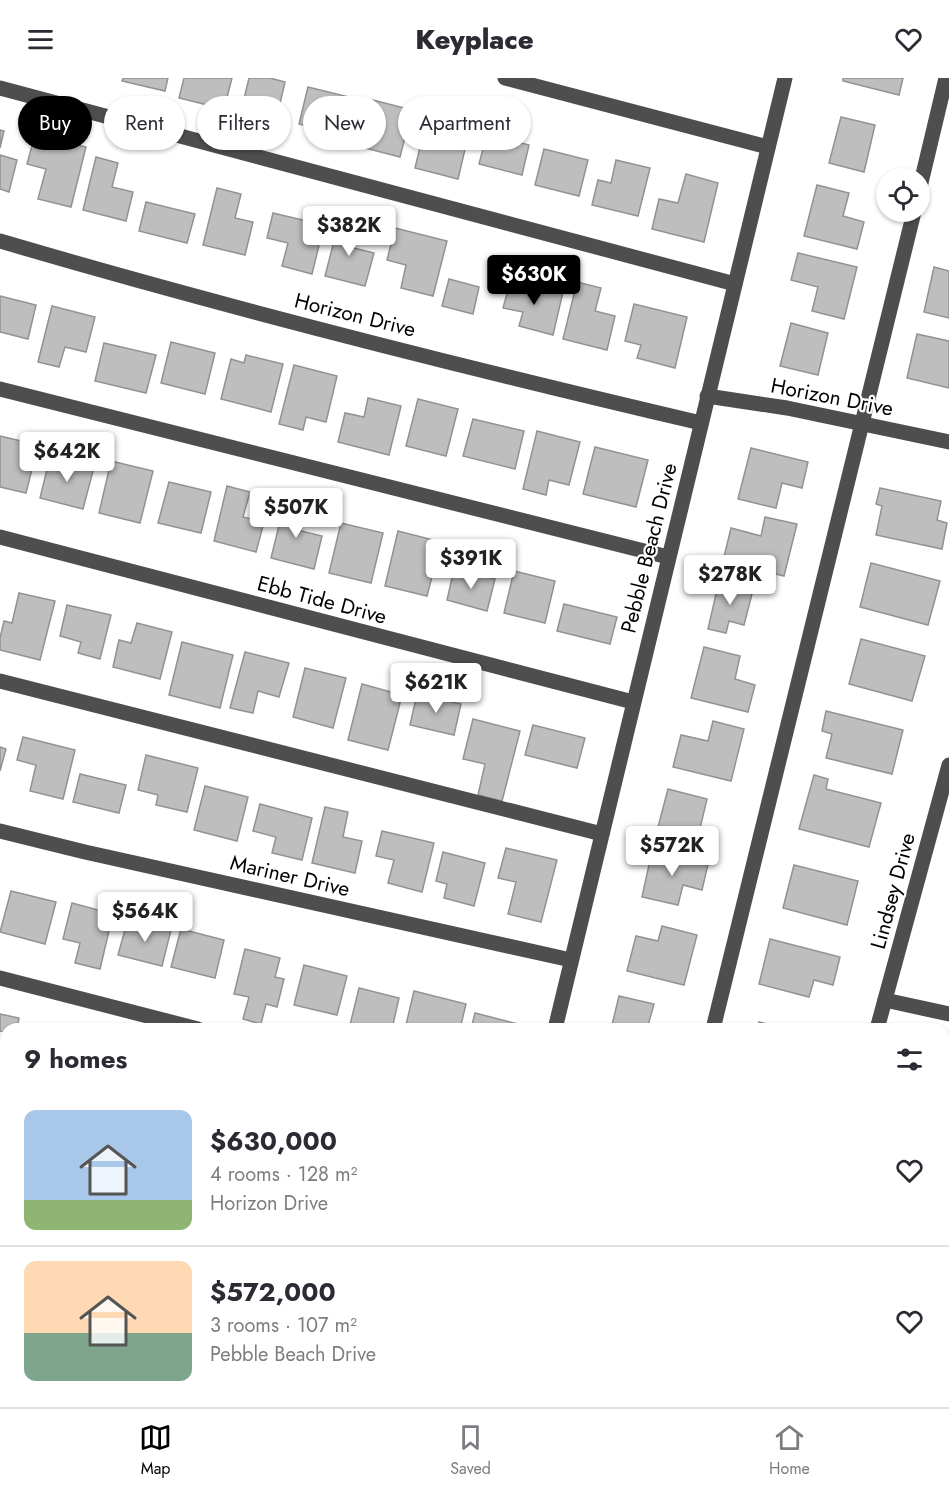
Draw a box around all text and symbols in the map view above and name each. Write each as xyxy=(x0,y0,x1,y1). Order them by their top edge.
text: Keyplace xyxy=(415,20,534,59)
icon: menu xyxy=(24,23,57,56)
icon: heart xyxy=(892,23,925,56)
chip: Buy xyxy=(18,96,92,150)
chip: Rent xyxy=(104,96,185,150)
chip: Filters xyxy=(197,96,291,150)
chip: New xyxy=(303,96,386,150)
chip: Apartment xyxy=(398,96,531,150)
map controls xyxy=(876,168,930,222)
button: locate xyxy=(876,168,930,222)
pin: $382K xyxy=(307,206,391,257)
text: $382K xyxy=(317,211,381,240)
pin: $630K xyxy=(492,255,576,306)
text: $630K xyxy=(501,260,567,289)
street label: Horizon Drive xyxy=(291,285,419,345)
street label: Horizon Drive xyxy=(768,370,896,424)
pin: $642K xyxy=(25,432,109,483)
text: $642K xyxy=(34,437,100,466)
street label: Pebble Beach Drive xyxy=(613,460,685,636)
pin: $507K xyxy=(254,488,338,539)
text: $507K xyxy=(264,493,328,522)
pin: $391K xyxy=(429,539,513,590)
text: $391K xyxy=(440,544,502,573)
pin: $278K xyxy=(688,555,772,606)
text: $278K xyxy=(698,560,762,589)
street label: Ebb Tide Drive xyxy=(254,568,390,632)
pin: $621K xyxy=(394,663,478,714)
text: $621K xyxy=(404,668,468,697)
pin: $572K xyxy=(630,826,714,877)
street label: Lindsey Drive xyxy=(863,829,923,952)
text: $572K xyxy=(640,831,704,860)
street label: Mariner Drive xyxy=(227,848,353,904)
pin: $564K xyxy=(103,892,187,943)
text: $564K xyxy=(112,897,178,926)
text: 9 homes xyxy=(24,1040,127,1078)
icon: filters xyxy=(893,1043,926,1076)
text: $630,000 xyxy=(210,1122,337,1160)
icon: home xyxy=(72,1134,144,1206)
icon: heart xyxy=(893,1154,926,1187)
text: 4 rooms · 128 m² xyxy=(210,1160,358,1189)
text: Horizon Drive xyxy=(210,1189,328,1218)
text: $572,000 xyxy=(210,1273,336,1311)
icon: home xyxy=(72,1285,144,1357)
icon: heart xyxy=(893,1305,926,1338)
text: 3 rooms · 107 m² xyxy=(210,1311,357,1340)
text: Pebble Beach Drive xyxy=(210,1340,376,1369)
tab: Map xyxy=(139,1421,172,1480)
tab: Saved xyxy=(450,1421,491,1480)
tab: Home xyxy=(769,1421,810,1480)

